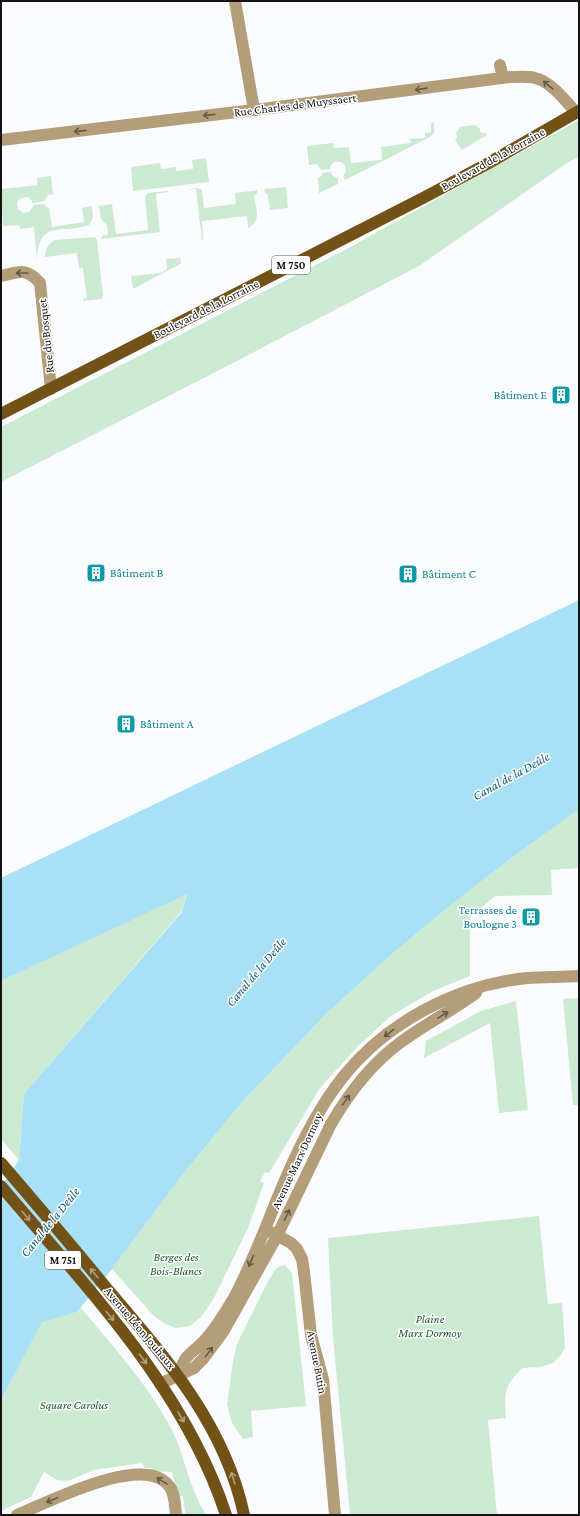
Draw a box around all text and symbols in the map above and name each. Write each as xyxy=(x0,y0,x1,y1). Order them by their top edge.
one-way arrow xyxy=(543,81,554,89)
one-way arrow xyxy=(415,85,428,93)
street label: Rue Charles de Muyssaert xyxy=(233,90,358,119)
one-way arrow xyxy=(203,112,216,119)
street label: Boulevard de la Lorraine xyxy=(439,125,547,193)
one-way arrow xyxy=(74,127,87,135)
road number: M 750 xyxy=(272,256,310,274)
one-way arrow xyxy=(16,269,29,277)
street label: Boulevard de la Lorraine xyxy=(151,276,261,342)
street label: Rue du Bosquet xyxy=(35,297,57,374)
building icon: Bâtiment E xyxy=(550,384,572,406)
place label: Bâtiment E xyxy=(494,388,547,402)
building icon: Bâtiment B xyxy=(85,562,107,584)
building icon: Bâtiment C xyxy=(397,563,419,585)
place label: Bâtiment B xyxy=(110,566,164,580)
place label: Bâtiment C xyxy=(422,567,476,581)
building icon: Bâtiment A xyxy=(115,713,137,735)
place label: Bâtiment A xyxy=(140,717,194,731)
water label: Canal de la Deûle xyxy=(470,749,552,803)
place label: Terrasses de Boulogne 3 xyxy=(459,903,517,931)
building icon: Terrasses de Boulogne 3 xyxy=(520,906,542,928)
water label: Canal de la Deûle xyxy=(223,934,289,1010)
one-way arrow xyxy=(438,1011,449,1019)
one-way arrow xyxy=(384,1028,395,1037)
one-way arrow xyxy=(342,1094,350,1105)
street label: Avenue Marx Dormoy xyxy=(269,1110,326,1211)
water label: Canal de la Deûle xyxy=(17,1184,83,1260)
one-way arrow xyxy=(284,1209,291,1221)
one-way arrow xyxy=(22,1211,31,1221)
park label: Berges des Bois-Blancs xyxy=(150,1250,202,1278)
road number: M 751 xyxy=(45,1251,81,1269)
one-way arrow xyxy=(247,1254,254,1266)
one-way arrow xyxy=(90,1268,99,1278)
street label: Avenue Léon Jouhaux xyxy=(101,1284,179,1372)
one-way arrow xyxy=(105,1310,114,1321)
park label: Plaine Marx Dormoy xyxy=(397,1312,462,1340)
street label: Avenue Butin xyxy=(304,1329,330,1395)
one-way arrow xyxy=(205,1347,213,1358)
one-way arrow xyxy=(138,1353,147,1364)
park label: Square Carolus xyxy=(40,1398,108,1412)
one-way arrow xyxy=(177,1411,185,1423)
one-way arrow xyxy=(229,1471,236,1484)
one-way arrow xyxy=(156,1476,168,1484)
one-way arrow xyxy=(47,1497,59,1504)

